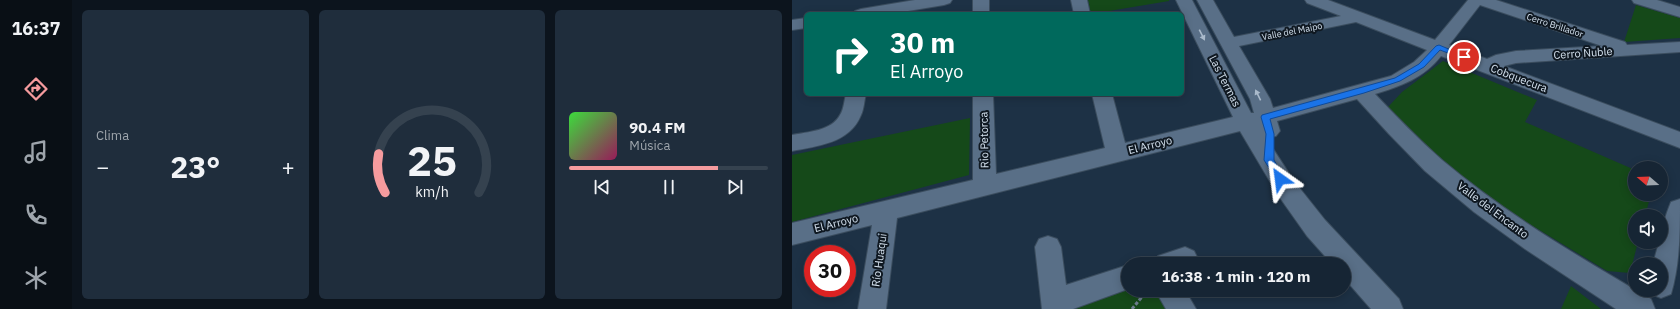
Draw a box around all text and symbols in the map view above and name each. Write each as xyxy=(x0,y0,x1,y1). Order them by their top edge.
street label: Cerro Brillador xyxy=(1525,11,1585,40)
text: 16:37 xyxy=(11,17,61,40)
street label: Valle del Maipo xyxy=(1261,20,1323,42)
text: 30 m xyxy=(890,24,955,61)
icon: right xyxy=(824,28,876,80)
one-way arrow xyxy=(1198,29,1205,41)
pin xyxy=(1447,40,1481,74)
street label: Cerro Ñuble xyxy=(1553,44,1613,62)
icon: arrive xyxy=(1453,46,1475,68)
street label: Las Termas xyxy=(1206,53,1244,109)
text: El Arroyo xyxy=(890,60,963,83)
street label: Cobquecura xyxy=(1489,61,1549,95)
icon: directions xyxy=(22,75,50,103)
one-way arrow xyxy=(1255,90,1261,101)
street label: Rio Petorca xyxy=(977,112,991,168)
text: 90.4 FM xyxy=(629,118,686,137)
text: Clima xyxy=(96,127,129,144)
text: 25 xyxy=(407,132,457,186)
street label: El Arroyo xyxy=(1127,133,1173,157)
text: Música xyxy=(629,137,670,154)
icon: music xyxy=(22,138,50,166)
text: 23° xyxy=(170,147,220,186)
text: − xyxy=(96,152,109,181)
text: + xyxy=(281,152,295,181)
position arrow xyxy=(1259,158,1301,200)
north arrow xyxy=(1628,161,1668,201)
map controls xyxy=(1628,161,1668,297)
icon: previous xyxy=(591,176,613,198)
icon: pause xyxy=(658,176,680,198)
icon: next xyxy=(724,176,746,198)
street label: Valle del Encanto xyxy=(1455,179,1531,241)
text: km/h xyxy=(415,181,449,200)
icon: phone xyxy=(22,201,50,229)
button: sound xyxy=(1628,209,1668,249)
street label: El Arroyo xyxy=(813,211,859,235)
street label: Río Huaqui xyxy=(868,232,890,288)
speed limit sign: 30 xyxy=(804,245,856,297)
button: layers xyxy=(1628,257,1668,297)
icon: climate xyxy=(22,264,50,292)
text: 16:38 · 1 min · 120 m xyxy=(1162,267,1310,286)

